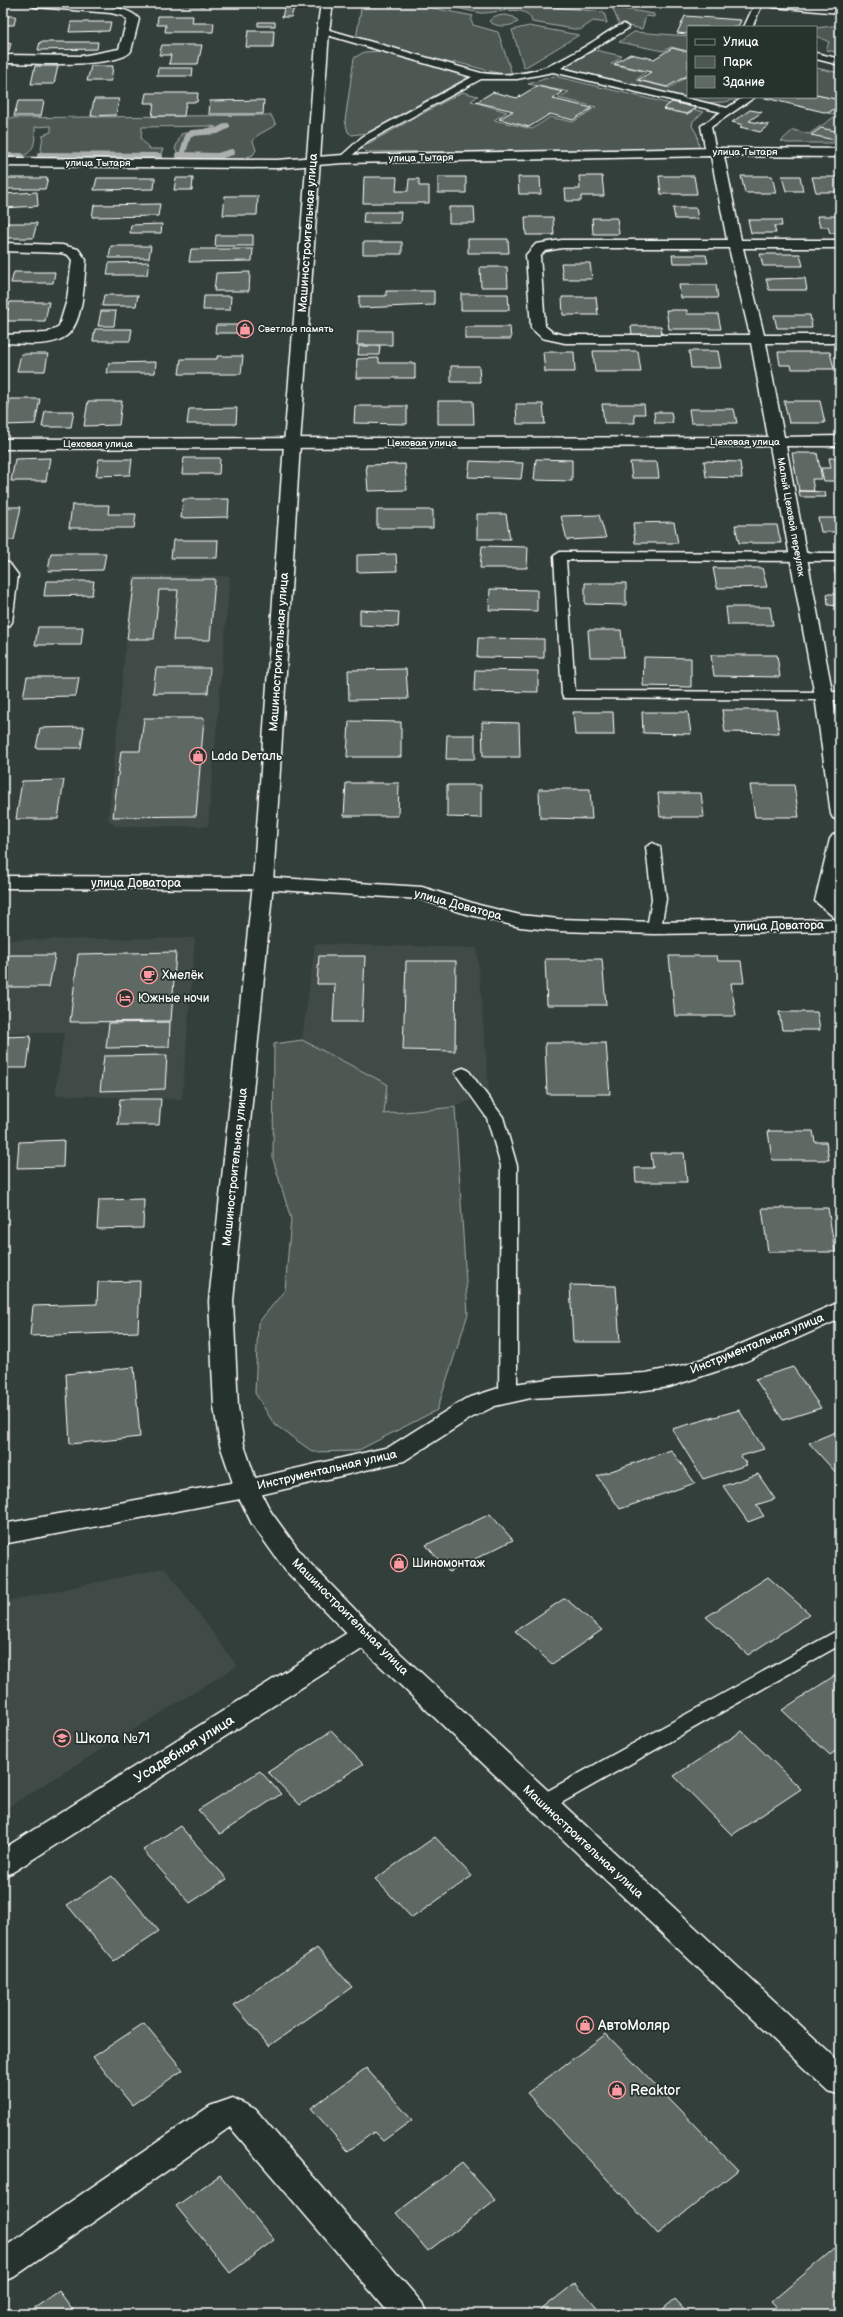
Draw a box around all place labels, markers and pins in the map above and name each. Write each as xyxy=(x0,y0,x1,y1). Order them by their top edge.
shop icon: Светлая память xyxy=(235,319,255,339)
place label: Светлая память xyxy=(258,323,334,335)
shop icon: Lada Dеталь xyxy=(188,746,208,766)
place label: Lada Dеталь xyxy=(211,749,282,764)
cafe icon: Хмелёк xyxy=(139,965,159,985)
place label: Хмелёк xyxy=(162,968,204,983)
hotel icon: Южные ночи xyxy=(115,988,135,1008)
place label: Южные ночи xyxy=(138,991,209,1006)
shop icon: Шиномонтаж xyxy=(389,1553,409,1573)
place label: Шиномонтаж xyxy=(412,1556,486,1571)
school or university icon: Школа №71 xyxy=(52,1728,72,1748)
place label: Школа №71 xyxy=(75,1730,150,1747)
shop icon: АвтоМоляр xyxy=(575,2015,595,2035)
place label: АвтоМоляр xyxy=(597,2017,670,2034)
shop icon: Reaktor xyxy=(607,2080,627,2100)
place label: Reaktor xyxy=(630,2082,681,2099)

